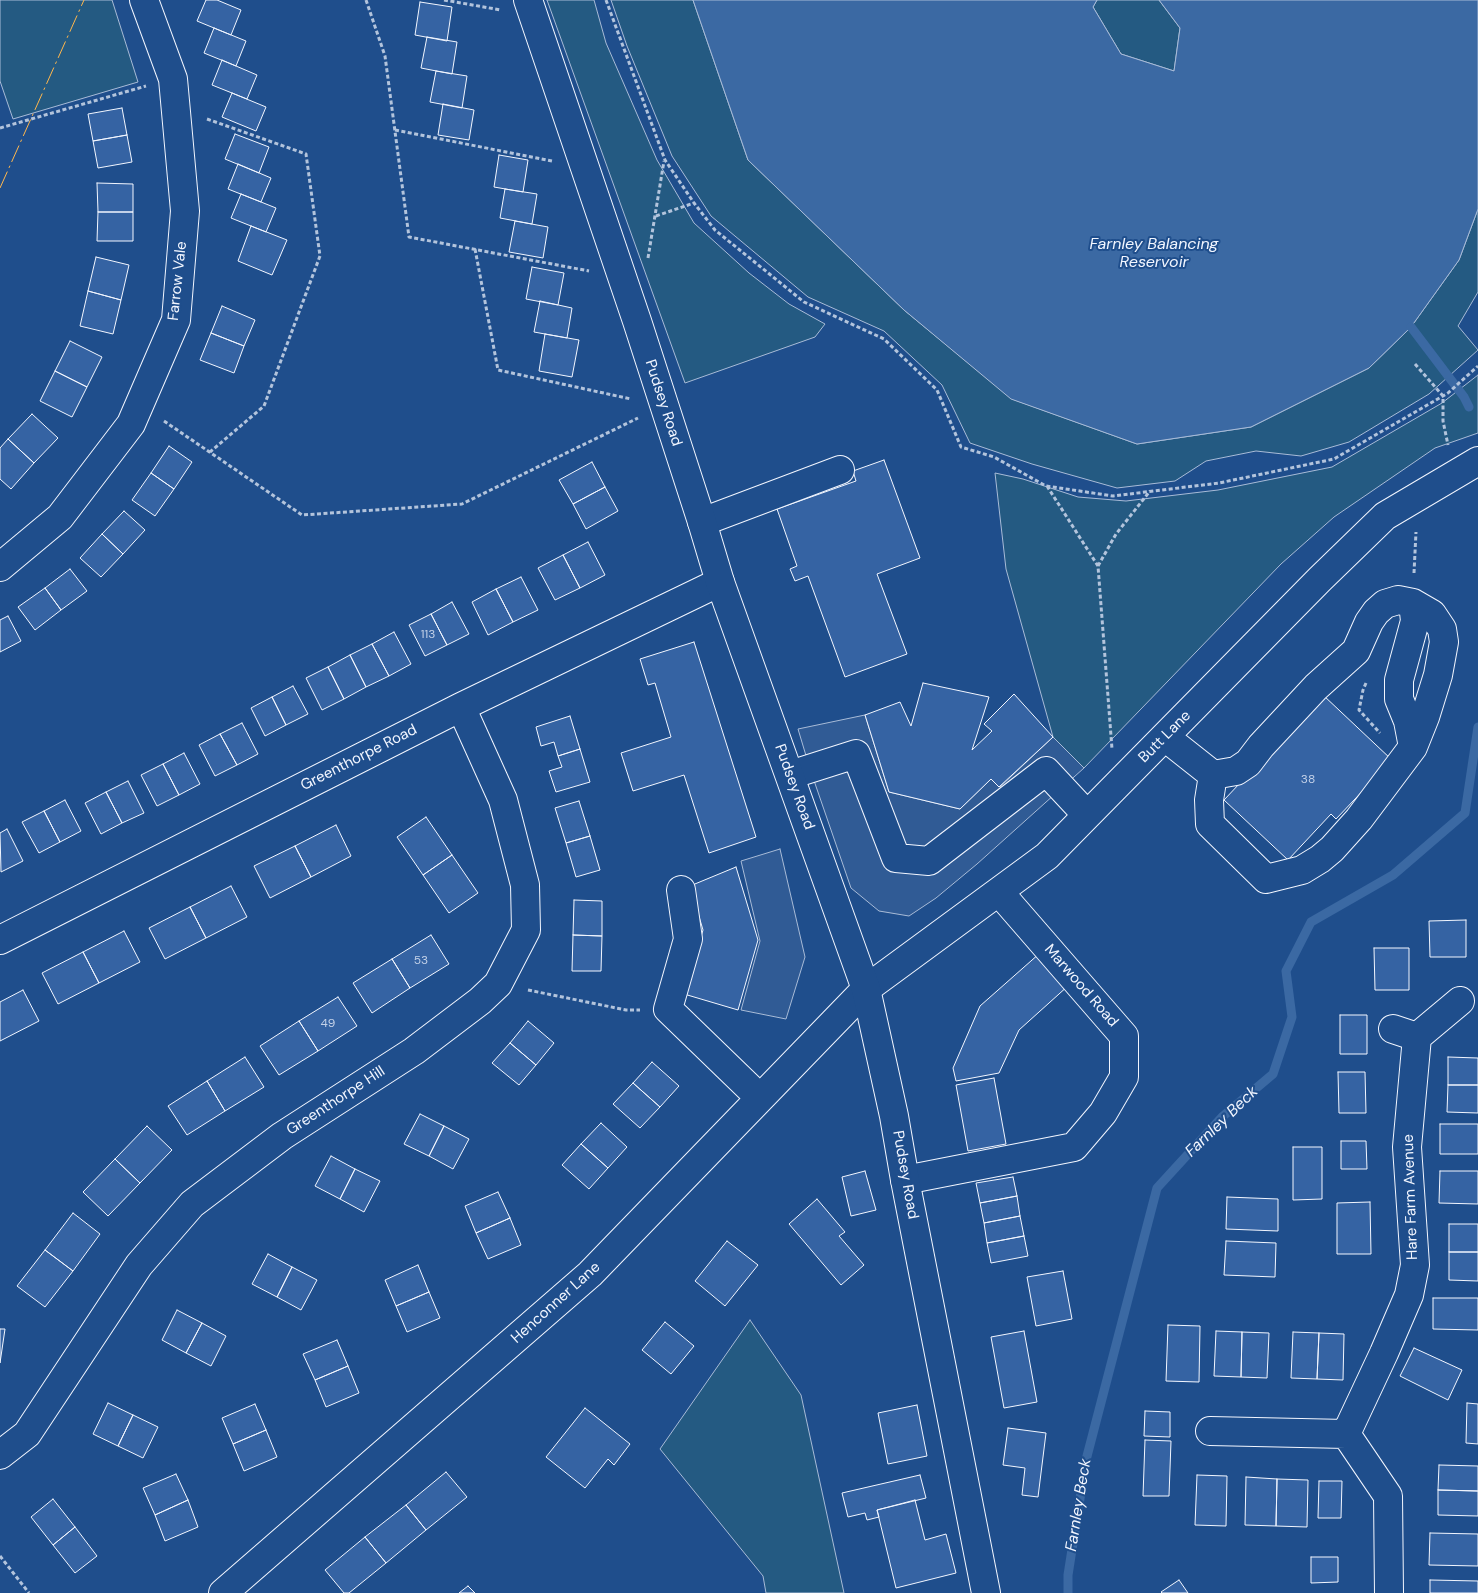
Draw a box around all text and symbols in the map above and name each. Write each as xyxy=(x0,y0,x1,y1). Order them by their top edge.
water label: Farnley Balancing Reservoir xyxy=(1090,235,1218,273)
street label: Farrow Vale xyxy=(165,240,191,322)
street label: Pudsey Road xyxy=(641,358,685,448)
house number: 113 xyxy=(421,628,435,642)
street label: Butt Lane xyxy=(1135,707,1195,767)
street label: Greenthorpe Road xyxy=(298,721,420,795)
street label: Pudsey Road xyxy=(770,742,818,832)
house number: 38 xyxy=(1301,773,1315,787)
street label: Marwood Road xyxy=(1040,941,1122,1031)
house number: 53 xyxy=(414,954,428,968)
house number: 49 xyxy=(321,1017,335,1031)
street label: Greenthorpe Hill xyxy=(283,1063,389,1139)
water label: Farnley Beck xyxy=(1182,1083,1262,1161)
street label: Pudsey Road xyxy=(888,1129,922,1221)
street label: Hare Farm Avenue xyxy=(1400,1134,1422,1260)
street label: Henconner Lane xyxy=(508,1258,604,1348)
water label: Farnley Beck xyxy=(1062,1457,1096,1553)

